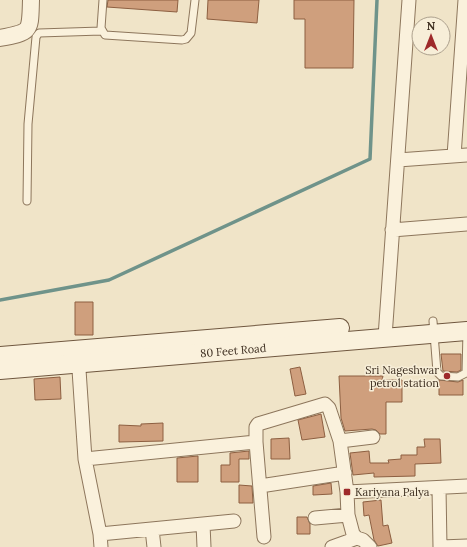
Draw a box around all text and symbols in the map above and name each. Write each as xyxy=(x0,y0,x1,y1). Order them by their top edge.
north arrow xyxy=(411,16,451,56)
text: N xyxy=(427,19,436,33)
street label: 80 Feet Road xyxy=(200,341,267,360)
place label: Sri Nageshwar petrol station xyxy=(365,363,439,390)
marker: Sri Nageshwar petrol station xyxy=(442,371,452,381)
place label: Kariyana Palya xyxy=(355,485,430,499)
marker: Kariyana Palya xyxy=(342,487,352,497)

